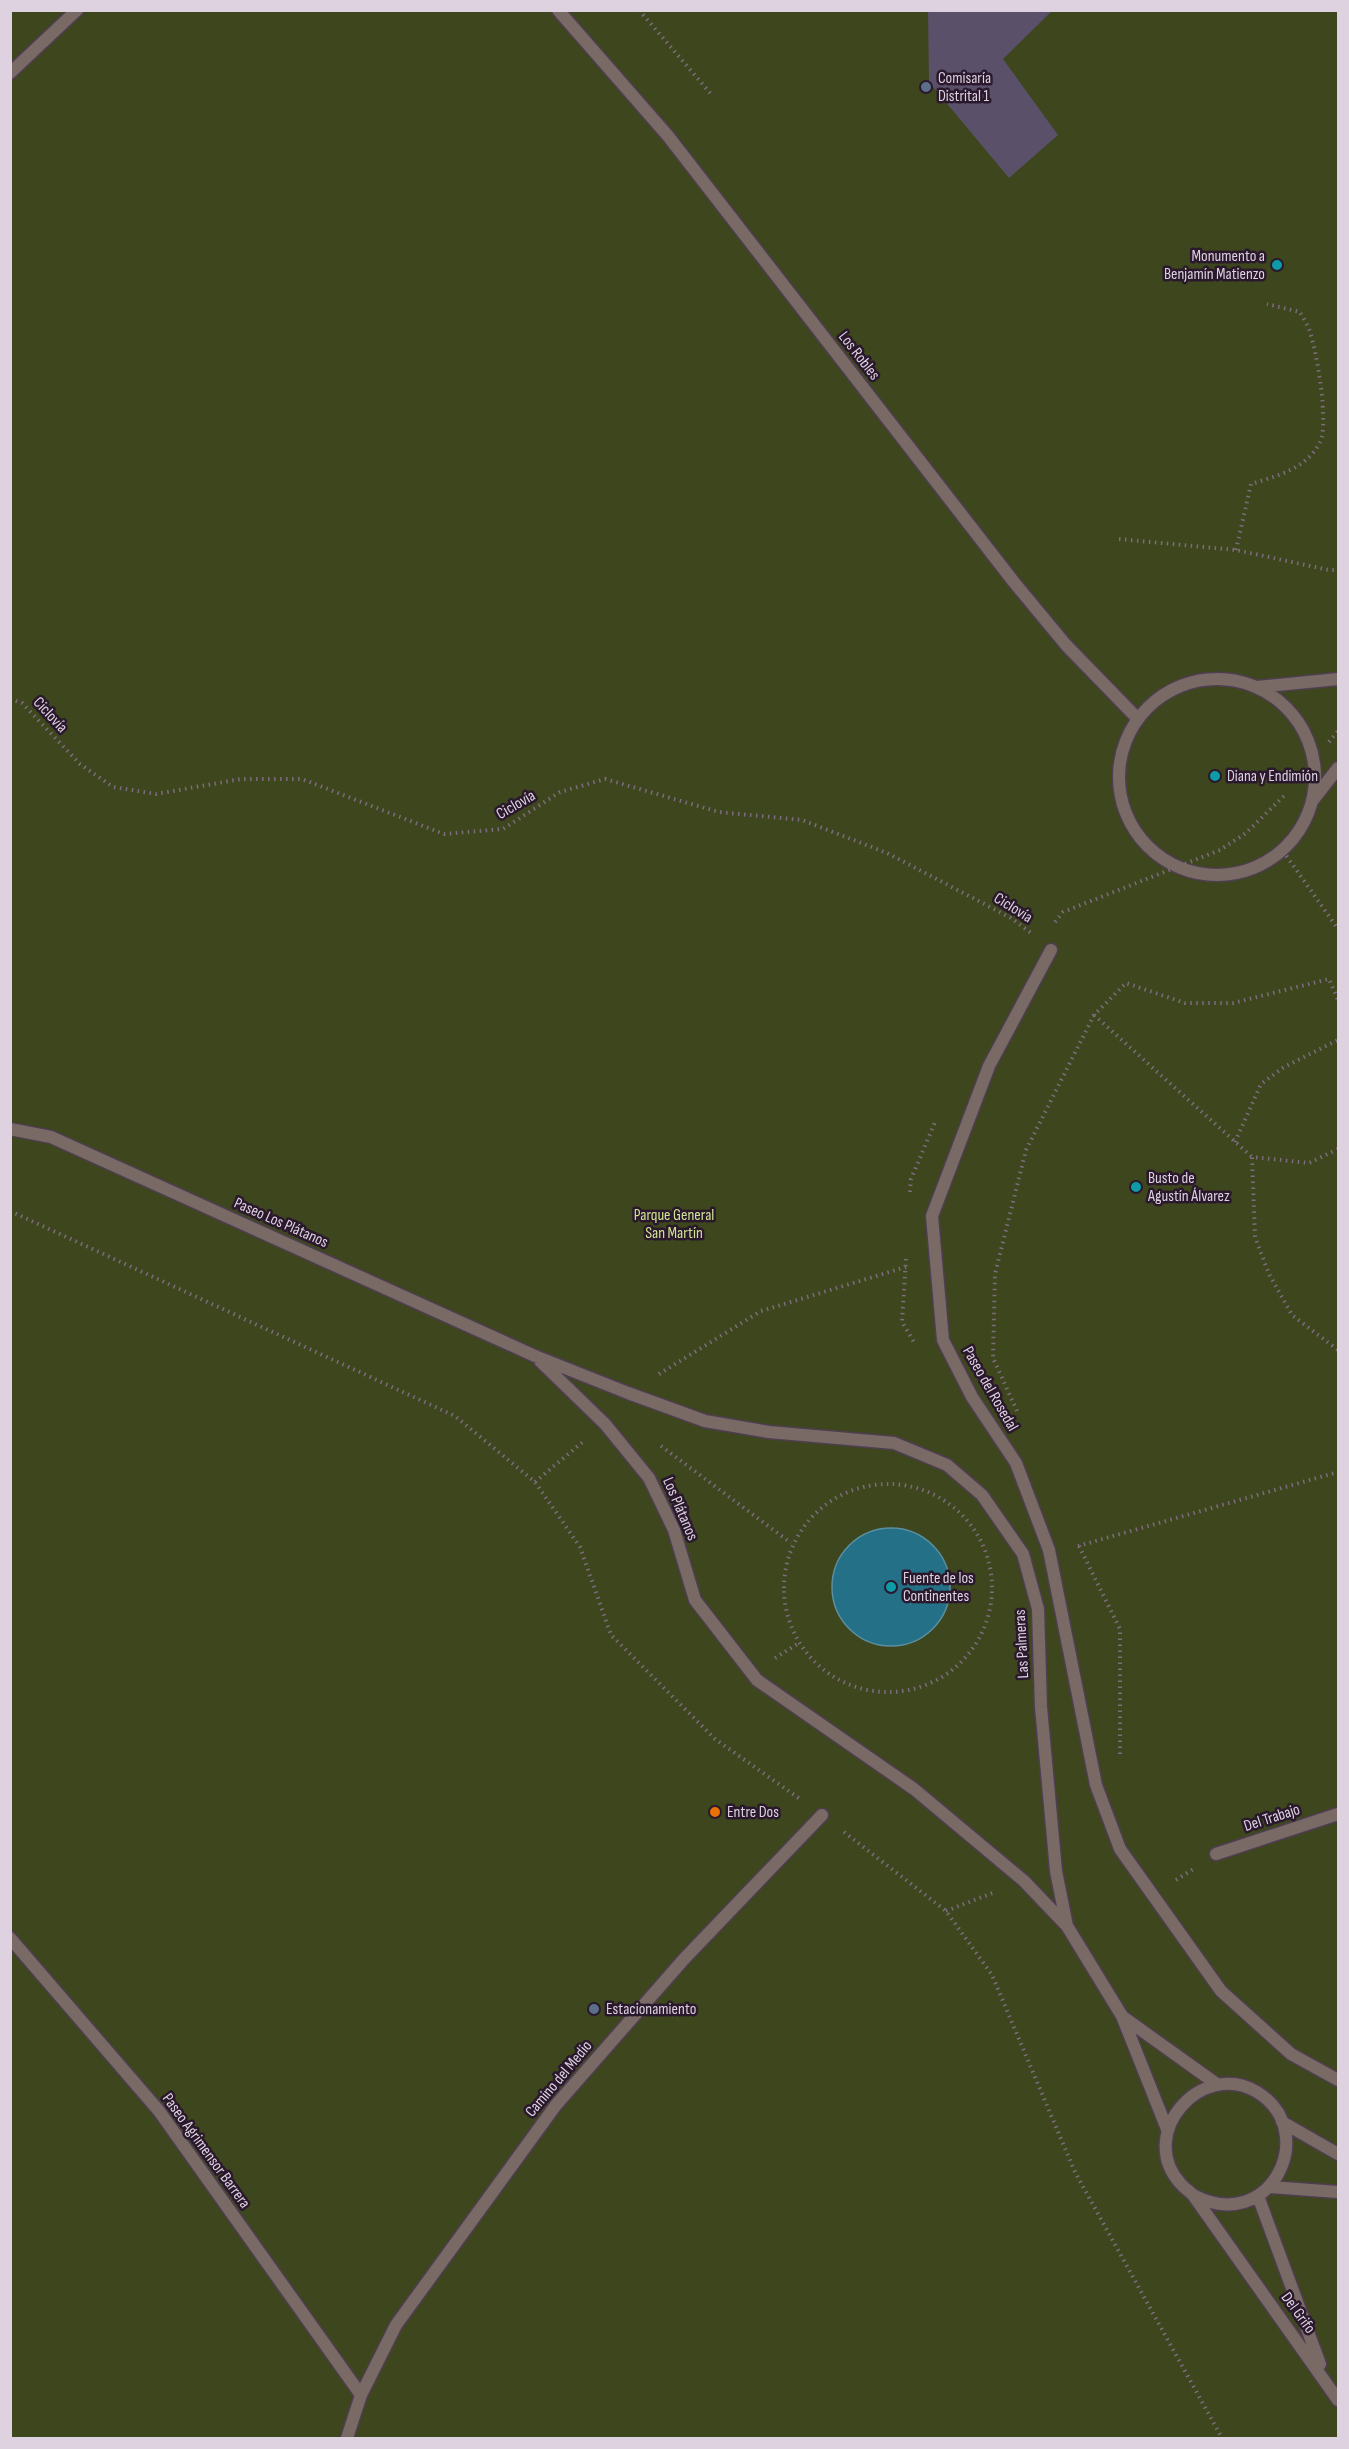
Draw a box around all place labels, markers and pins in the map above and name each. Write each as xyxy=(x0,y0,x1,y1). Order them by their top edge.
place label: Comisaría Distrital 1 xyxy=(938,69,991,106)
marker: Comisaría Distrital 1 xyxy=(919,80,933,94)
place label: Monumento a Benjamín Matienzo xyxy=(1164,247,1265,284)
marker: Monumento a Benjamín Matienzo xyxy=(1270,258,1284,272)
place label: Diana y Endimión xyxy=(1227,767,1318,786)
marker: Diana y Endimión xyxy=(1208,769,1222,783)
place label: Busto de Agustín Álvarez xyxy=(1147,1169,1230,1206)
marker: Busto de Agustín Álvarez xyxy=(1129,1180,1143,1194)
place label: Fuente de los Continentes xyxy=(903,1569,974,1606)
marker: Fuente de los Continentes xyxy=(884,1580,898,1594)
place label: Entre Dos xyxy=(727,1803,779,1822)
marker: Entre Dos xyxy=(708,1805,722,1819)
place label: Estacionamiento xyxy=(606,2000,696,2019)
marker: Estacionamiento xyxy=(587,2002,601,2016)

